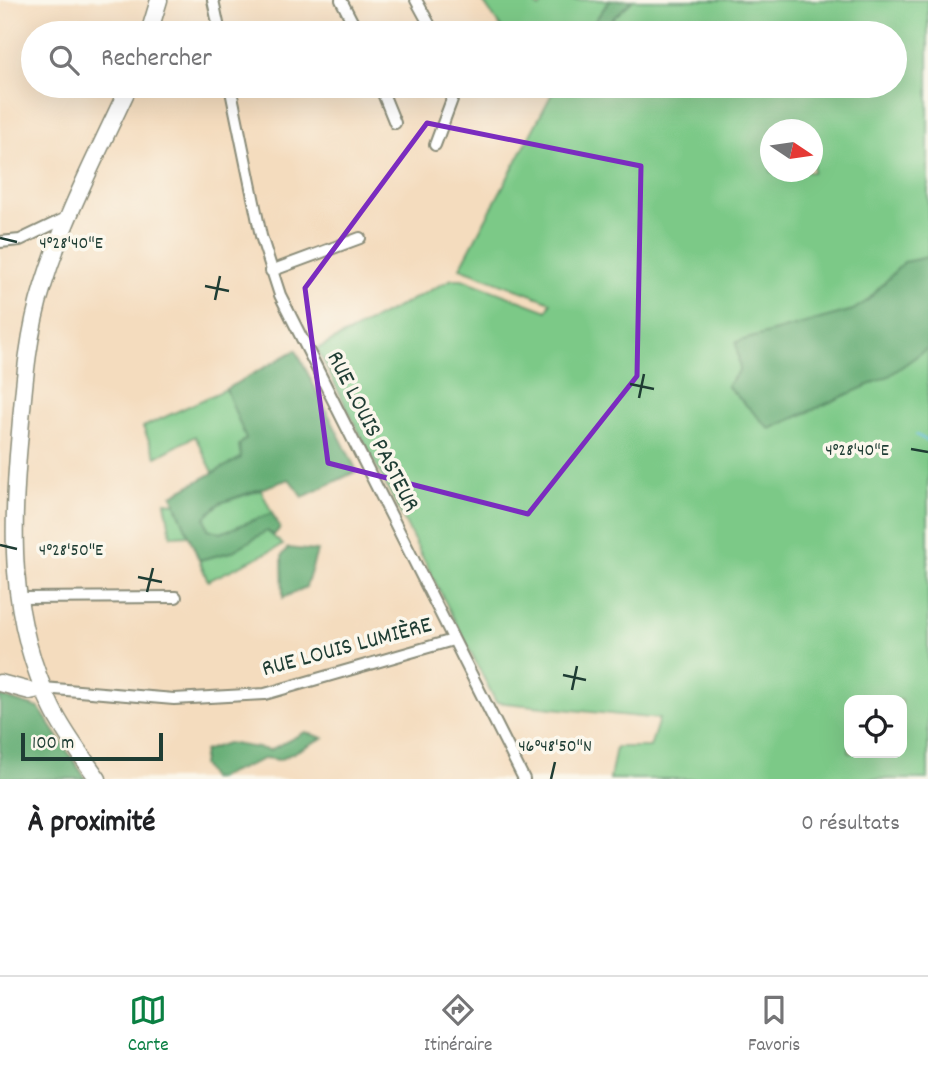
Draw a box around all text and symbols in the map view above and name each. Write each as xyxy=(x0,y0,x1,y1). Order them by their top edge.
search box xyxy=(21,21,907,98)
icon: search xyxy=(45,41,83,79)
text: Rechercher xyxy=(101,41,212,78)
north arrow xyxy=(760,119,823,182)
text: 4°28'40"E xyxy=(39,232,103,257)
street label: RUE LOUIS PASTEUR xyxy=(317,346,427,518)
text: 4°28'40"E xyxy=(825,439,889,464)
text: 4°28'50"E xyxy=(39,539,103,564)
street label: RUE LOUIS LUMIÈRE xyxy=(258,609,436,687)
map controls xyxy=(844,695,907,758)
button: locate xyxy=(844,695,907,758)
scale bar xyxy=(21,730,163,762)
text: 100 m xyxy=(32,731,74,758)
text: 46°48'50"N xyxy=(518,735,592,760)
text: À proximité xyxy=(28,803,155,846)
text: 0 résultats xyxy=(801,808,900,841)
tab: Carte xyxy=(128,991,169,1060)
tab: Itinéraire xyxy=(424,991,492,1060)
tab: Favoris xyxy=(748,991,800,1060)

